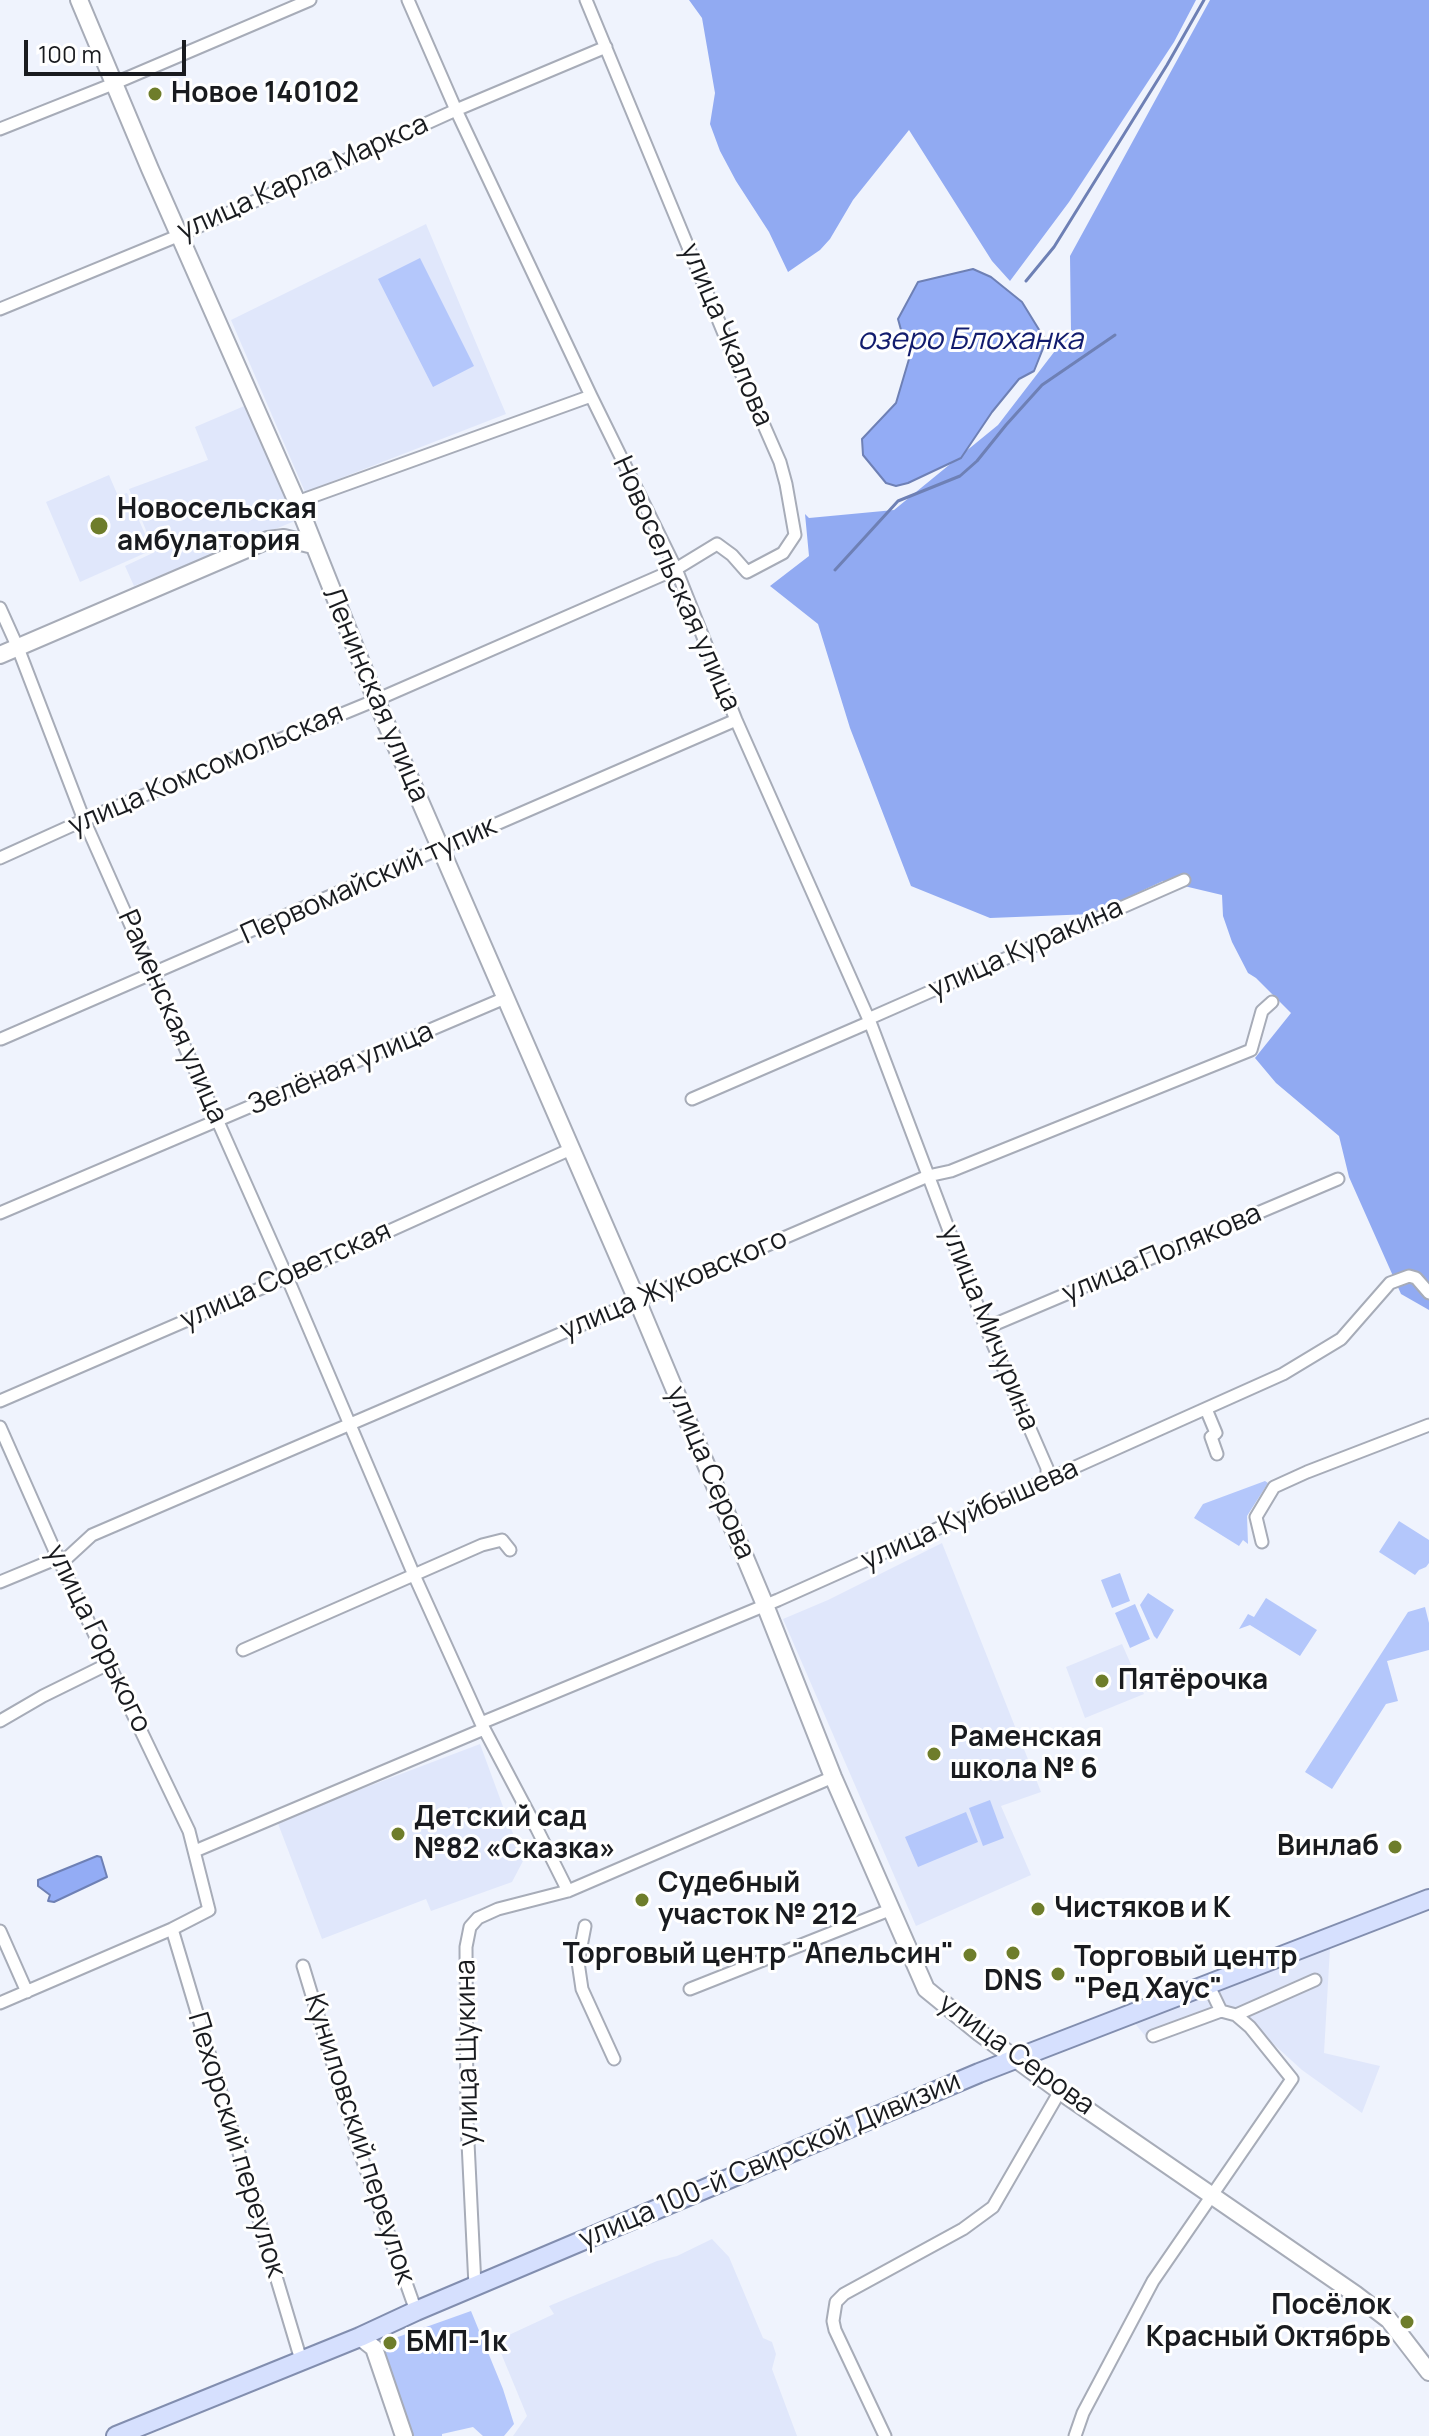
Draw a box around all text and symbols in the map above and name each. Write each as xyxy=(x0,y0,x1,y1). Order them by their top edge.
scale bar xyxy=(28,24,190,74)
text: 100 m xyxy=(38,37,102,70)
place label: Новое 140102 xyxy=(171,77,359,111)
marker: Новое 140102 xyxy=(146,85,164,103)
street label: улица Карла Маркса xyxy=(172,108,434,248)
street label: улица Чкалова xyxy=(672,238,780,432)
water label: озеро Блоханка xyxy=(857,323,1083,359)
street label: Новосельская улица xyxy=(605,451,747,717)
place label: Новосельская амбулатория xyxy=(117,493,317,559)
marker: Новосельская амбулатория xyxy=(88,515,110,537)
street label: Ленинская улица xyxy=(315,583,435,807)
street label: улица Комсомольская xyxy=(64,697,348,843)
street label: Первомайский тупик xyxy=(236,810,502,952)
street label: улица Куракина xyxy=(924,891,1128,1007)
street label: Раменская улица xyxy=(110,905,234,1129)
street label: Зелёная улица xyxy=(243,1015,439,1123)
street label: улица Полякова xyxy=(1057,1197,1267,1311)
street label: улица Советская xyxy=(176,1215,396,1337)
street label: улица Мичурина xyxy=(932,1220,1046,1436)
street label: улица Жуковского xyxy=(555,1222,793,1348)
street label: улица Серова xyxy=(658,1381,762,1565)
street label: улица Куйбышева xyxy=(856,1452,1084,1578)
street label: улица Горького xyxy=(38,1540,158,1738)
place label: Пятёрочка xyxy=(1118,1664,1268,1698)
marker: Пятёрочка xyxy=(1093,1672,1111,1690)
place label: Раменская школа № 6 xyxy=(950,1721,1102,1787)
marker: Раменская школа № 6 xyxy=(925,1745,943,1763)
place label: Детский сад №82 «Сказка» xyxy=(414,1801,616,1867)
marker: Детский сад №82 «Сказка» xyxy=(389,1825,407,1843)
place label: Винлаб xyxy=(1277,1830,1379,1864)
marker: Винлаб xyxy=(1386,1838,1404,1856)
place label: Судебный участок № 212 xyxy=(658,1867,857,1933)
marker: Судебный участок № 212 xyxy=(633,1891,651,1909)
place label: Чистяков и К xyxy=(1054,1892,1231,1926)
marker: Чистяков и К xyxy=(1029,1900,1047,1918)
place label: Торговый центр "Апельсин" xyxy=(563,1938,954,1972)
place label: Торговый центр "Ред Хаус" xyxy=(1074,1941,1297,2007)
marker: DNS xyxy=(1004,1944,1022,1962)
marker: Торговый центр "Апельсин" xyxy=(961,1946,979,1964)
street label: улица Щукина xyxy=(450,1959,486,2147)
place label: DNS xyxy=(984,1965,1042,1999)
marker: Торговый центр "Ред Хаус" xyxy=(1049,1965,1067,1983)
street label: улица Серова xyxy=(931,1987,1101,2123)
street label: Куниловский переулок xyxy=(296,1990,422,2288)
street label: Пехорский переулок xyxy=(180,2009,292,2281)
street label: улица 100-й Свирской Дивизии xyxy=(574,2065,966,2257)
place label: Посёлок Красный Октябрь xyxy=(1146,2289,1391,2355)
marker: Посёлок Красный Октябрь xyxy=(1398,2313,1416,2331)
place label: БМП-1к xyxy=(406,2326,507,2360)
marker: БМП-1к xyxy=(381,2334,399,2352)

